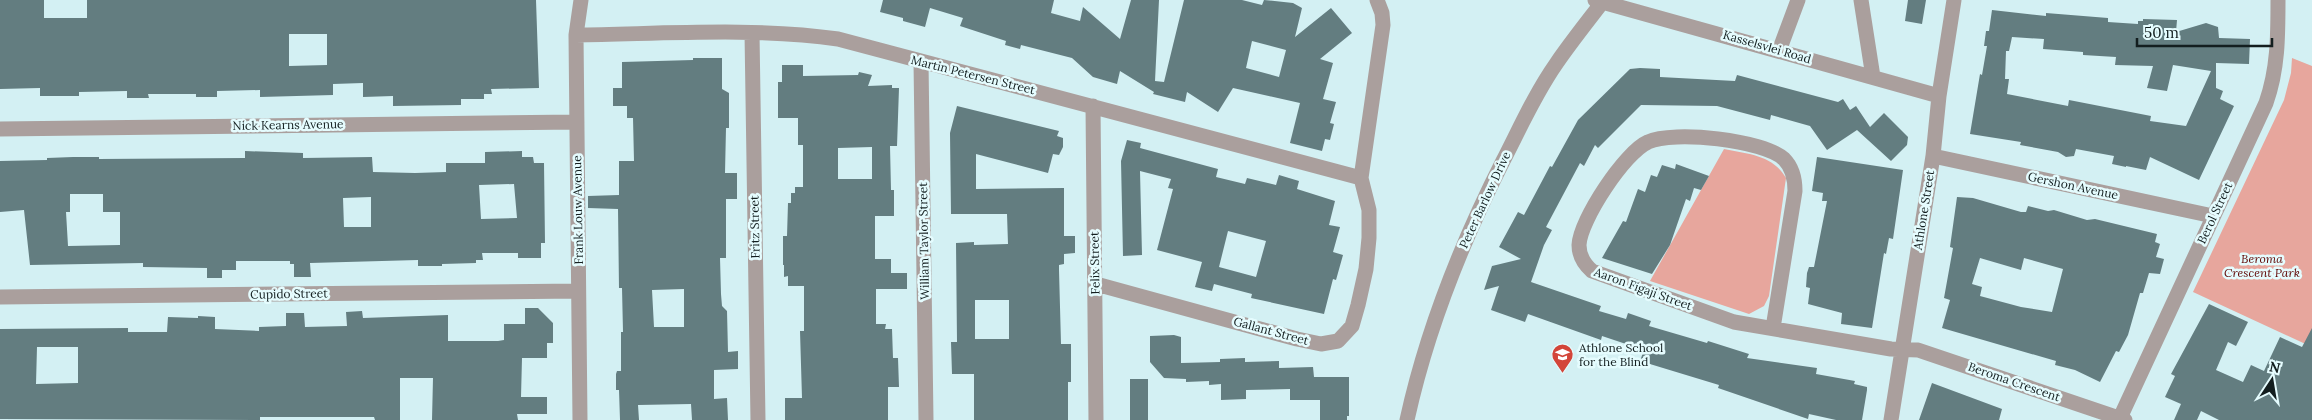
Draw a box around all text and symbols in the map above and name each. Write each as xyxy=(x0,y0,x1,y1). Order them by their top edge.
scale bar xyxy=(2137,15,2272,47)
text: 50 m xyxy=(2144,23,2179,42)
street label: Kasselsvlei Road xyxy=(1721,27,1813,66)
street label: Martin Petersen Street xyxy=(910,52,1037,97)
street label: Nick Kearns Avenue xyxy=(232,116,344,133)
street label: Peter Barlow Drive xyxy=(1456,149,1514,250)
street label: Frank Louw Avenue xyxy=(569,155,586,265)
street label: Athlone Street xyxy=(1910,169,1937,252)
street label: Gershon Avenue xyxy=(2027,169,2120,202)
street label: Berol Street xyxy=(2194,179,2236,246)
street label: William Taylor Street xyxy=(915,182,932,300)
street label: Fritz Street xyxy=(746,195,763,259)
street label: Felix Street xyxy=(1086,231,1103,295)
park label: Beroma Crescent Park xyxy=(2224,251,2300,280)
street label: Aaron Figaji Street xyxy=(1591,264,1694,313)
street label: Cupido Street xyxy=(250,285,328,302)
street label: Gallant Street xyxy=(1232,313,1311,348)
place label: Athlone School for the Blind xyxy=(1578,340,1663,369)
school or university icon: Athlone School for the Blind xyxy=(1551,343,1575,374)
north arrow xyxy=(2247,355,2297,405)
text: N xyxy=(2268,357,2282,377)
street label: Beroma Crescent xyxy=(1966,359,2063,404)

